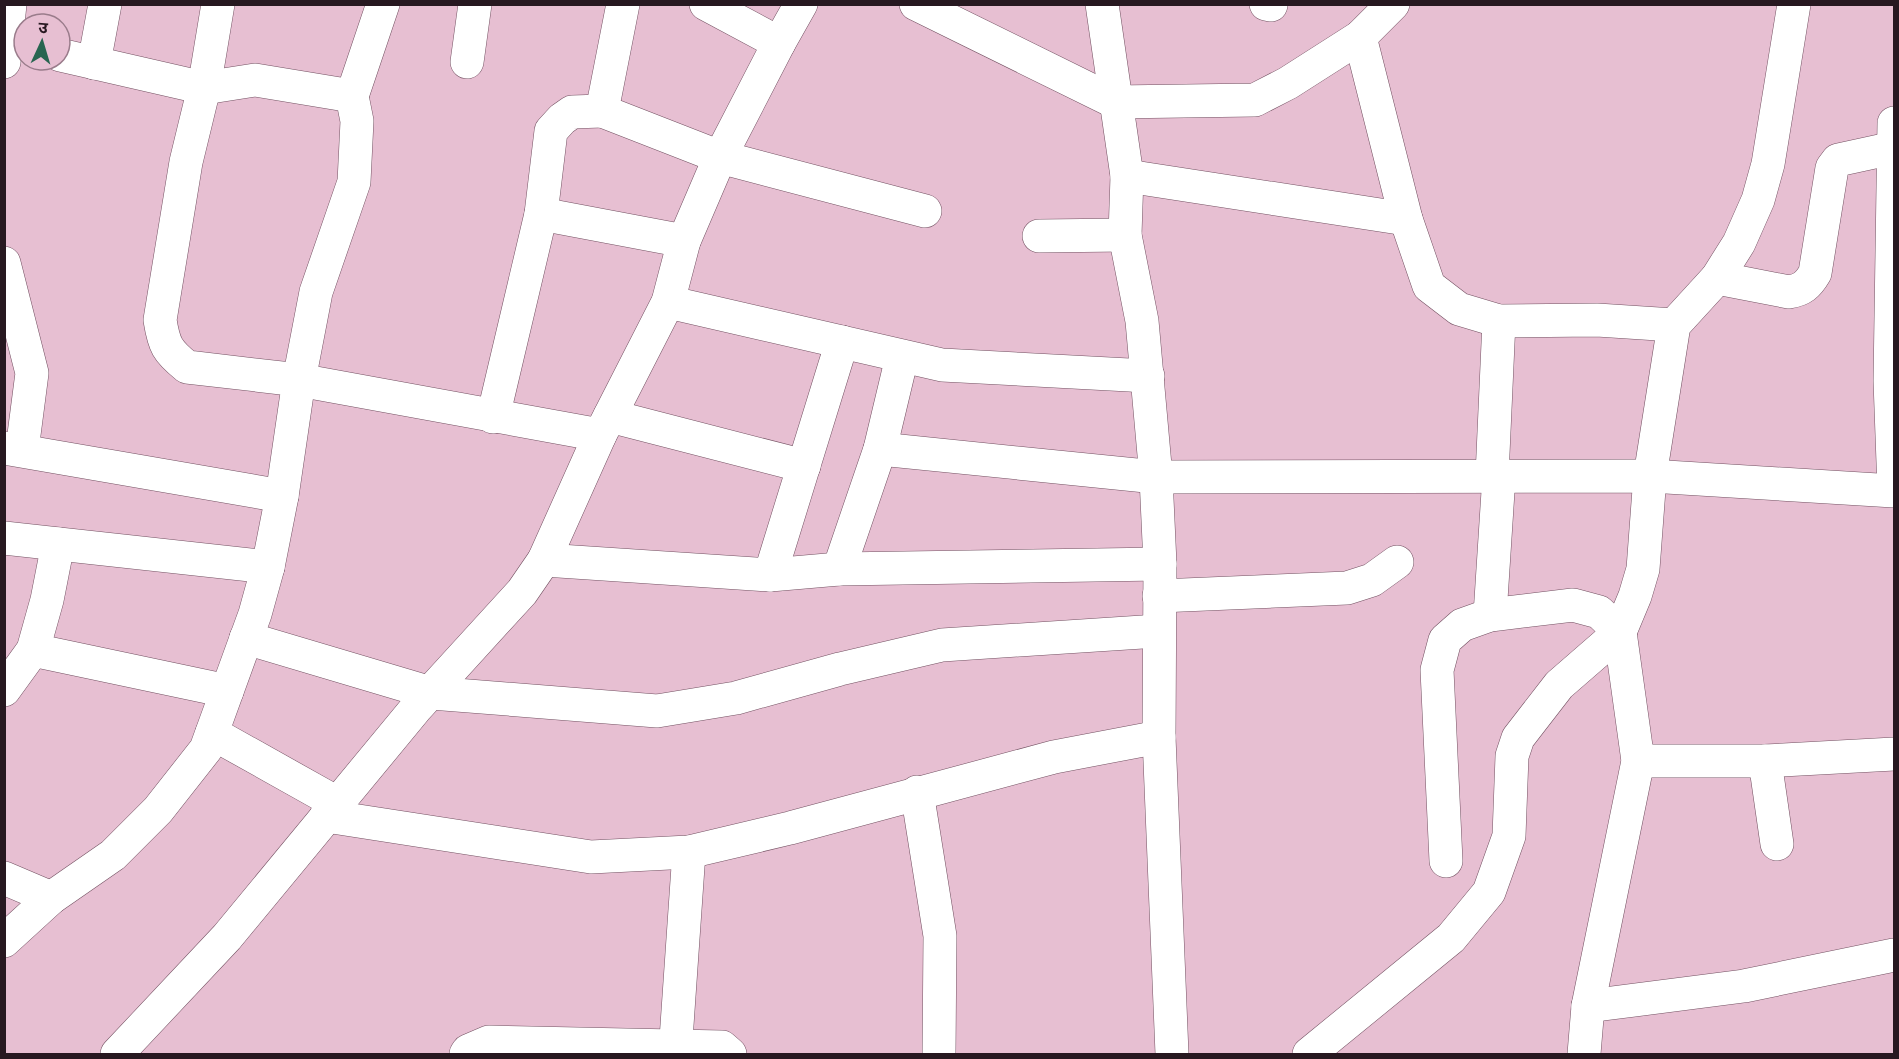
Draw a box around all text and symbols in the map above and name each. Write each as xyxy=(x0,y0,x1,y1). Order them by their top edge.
north arrow xyxy=(12,12,72,72)
text: उ xyxy=(38,17,49,37)

